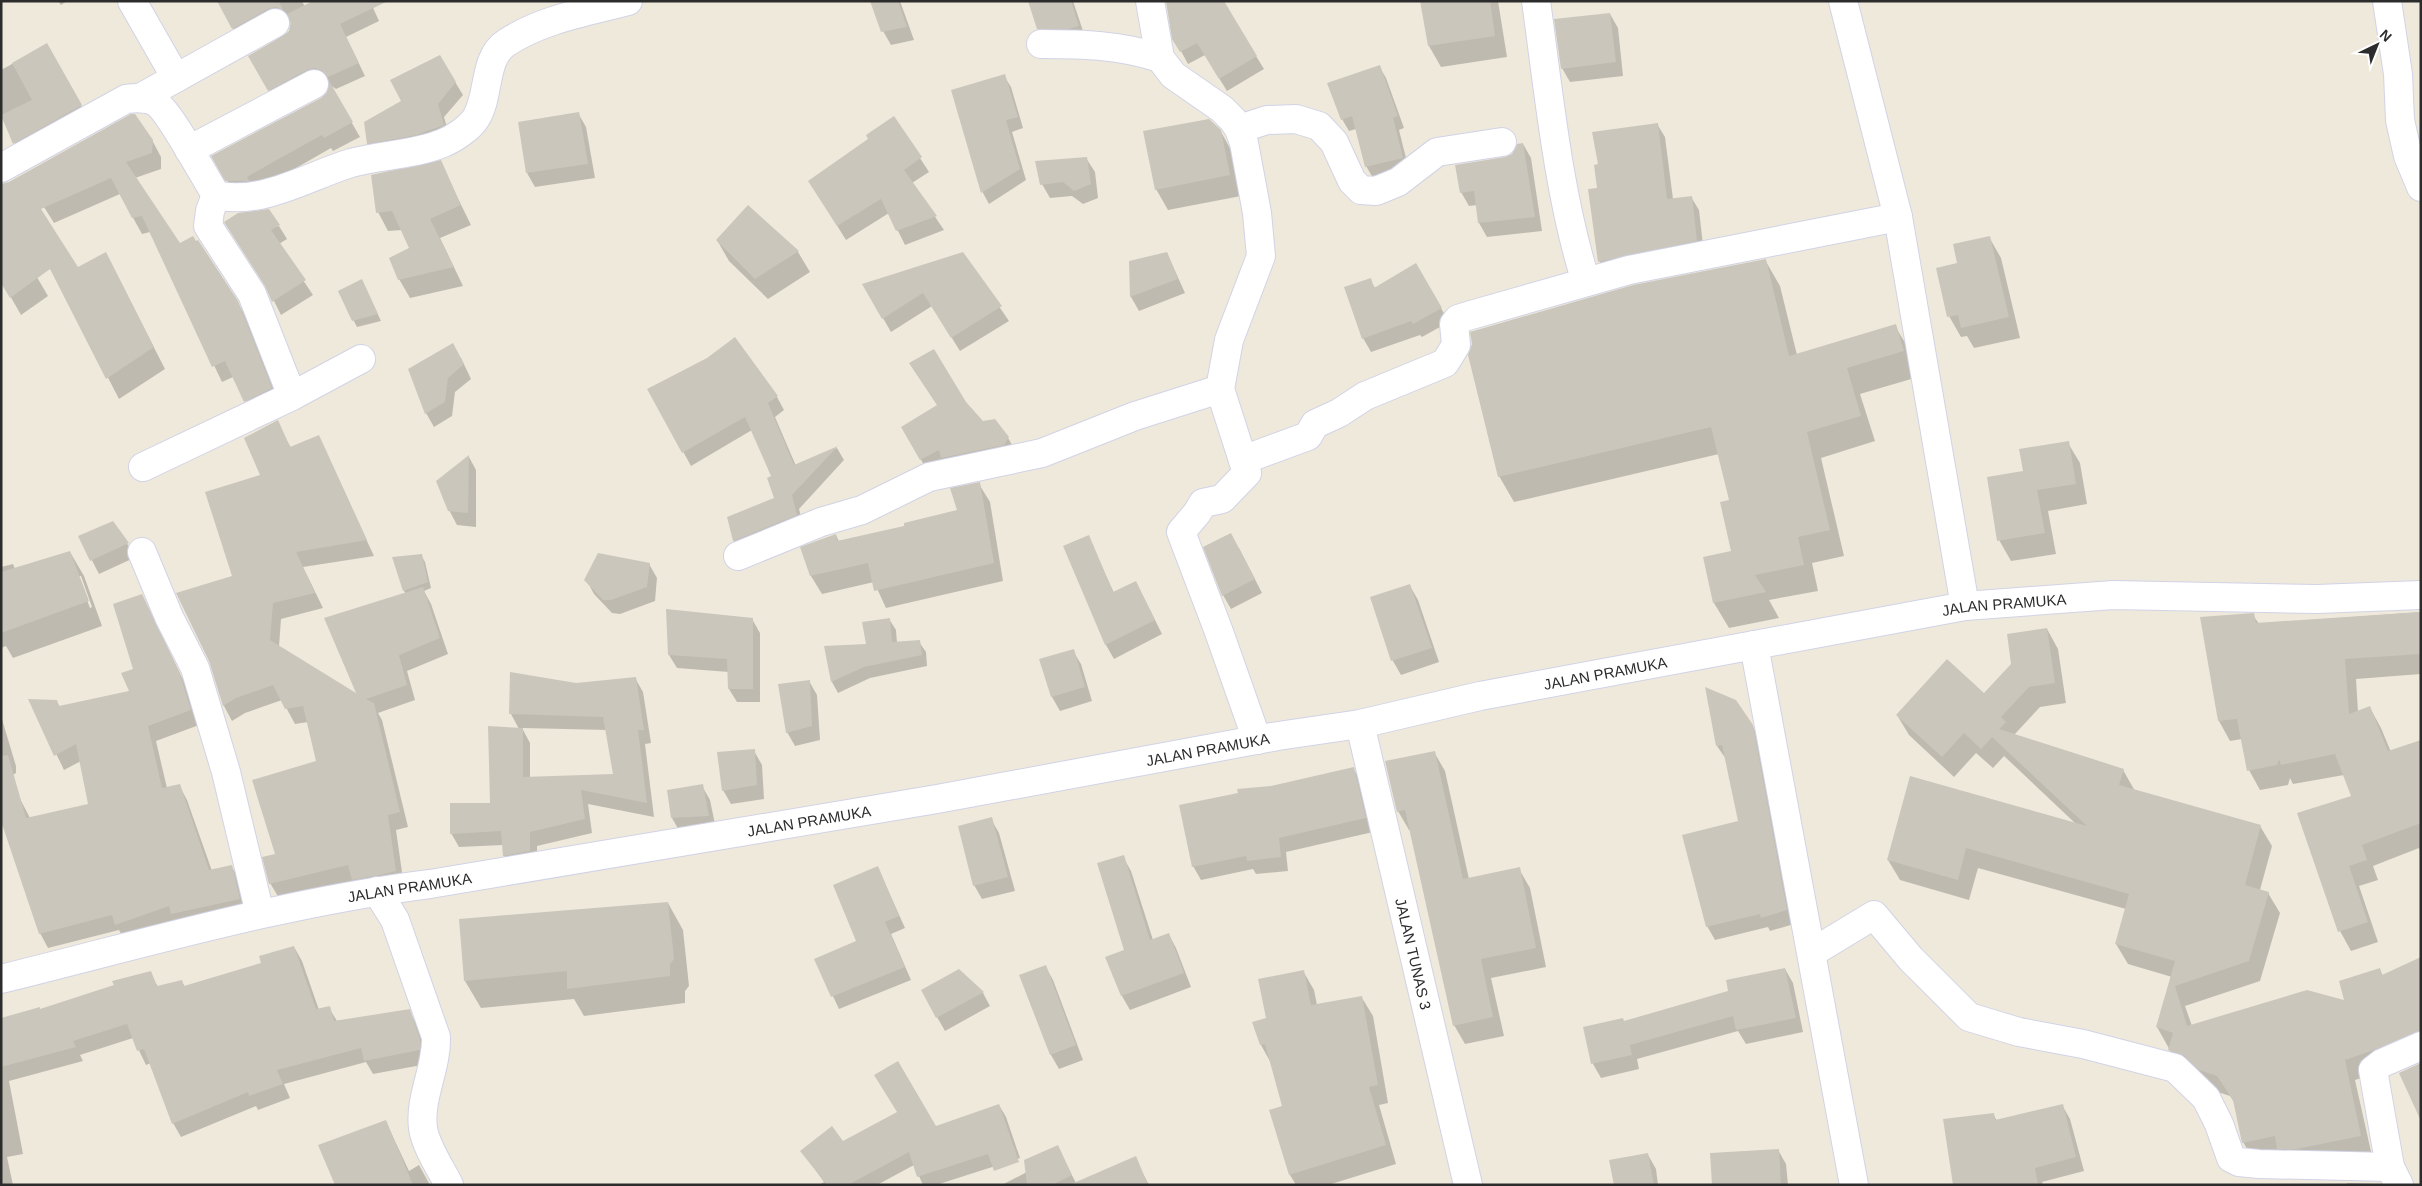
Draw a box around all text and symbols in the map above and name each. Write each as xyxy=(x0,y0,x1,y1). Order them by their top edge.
north arrow xyxy=(2352,20,2402,70)
text: N xyxy=(2377,26,2395,45)
street label: JALAN PRAMUKA xyxy=(1940,590,2067,619)
street label: JALAN PRAMUKA xyxy=(1542,653,1668,693)
street label: JALAN PRAMUKA xyxy=(1145,729,1271,769)
street label: JALAN PRAMUKA xyxy=(746,802,872,839)
street label: JALAN PRAMUKA xyxy=(346,869,473,905)
street label: JALAN TUNAS 3 xyxy=(1393,896,1435,1011)

